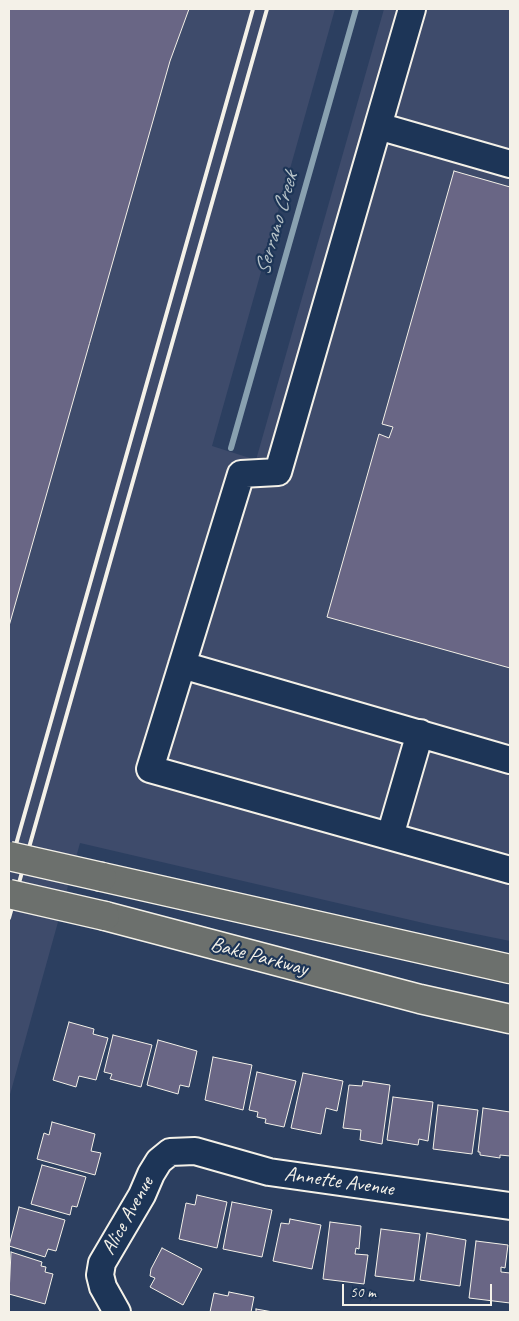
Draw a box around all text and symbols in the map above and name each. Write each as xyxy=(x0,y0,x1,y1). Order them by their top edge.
water label: Serrano Creek xyxy=(250,170,304,278)
street label: Bake Parkway xyxy=(208,932,310,982)
street label: Annette Avenue xyxy=(283,1162,395,1202)
street label: Alice Avenue xyxy=(96,1172,160,1260)
scale bar xyxy=(344,1274,494,1306)
text: 50 m xyxy=(350,1283,376,1302)

